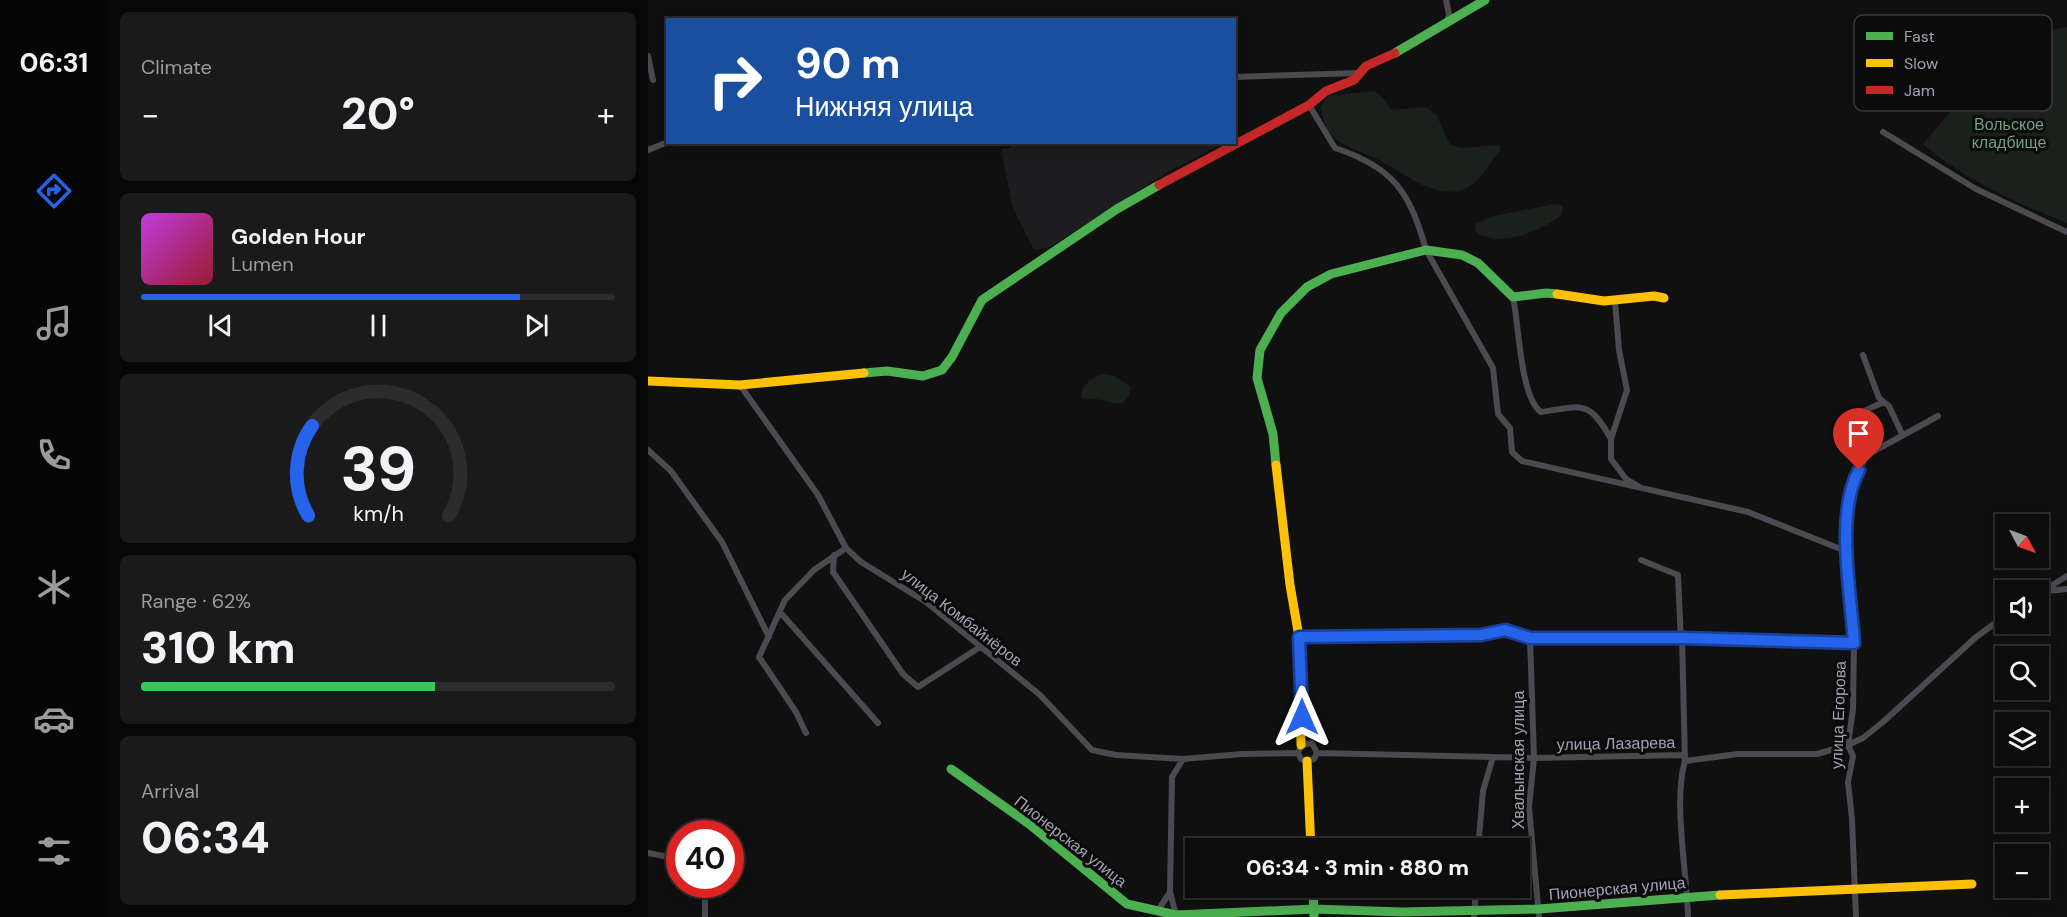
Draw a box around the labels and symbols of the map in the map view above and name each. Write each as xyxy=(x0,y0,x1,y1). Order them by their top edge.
legend xyxy=(1854,15,2052,111)
text: Fast xyxy=(1904,26,1935,47)
text: Slow xyxy=(1904,53,1938,74)
text: Jam xyxy=(1904,80,1935,101)
park label: Вольское кладбище xyxy=(1972,114,2046,153)
pin xyxy=(1833,408,1884,470)
north arrow xyxy=(1995,514,2049,568)
street label: улица Комбайнёров xyxy=(897,564,1026,671)
street label: улица Егорова xyxy=(1826,660,1851,770)
position arrow xyxy=(1270,685,1334,749)
street label: Хвалынская улица xyxy=(1508,691,1529,829)
street label: улица Лазарева xyxy=(1556,732,1676,755)
street label: Пионерская улица xyxy=(1010,791,1131,892)
speed limit sign: 40 xyxy=(666,820,744,898)
street label: Пионерская улица xyxy=(1548,872,1686,905)

